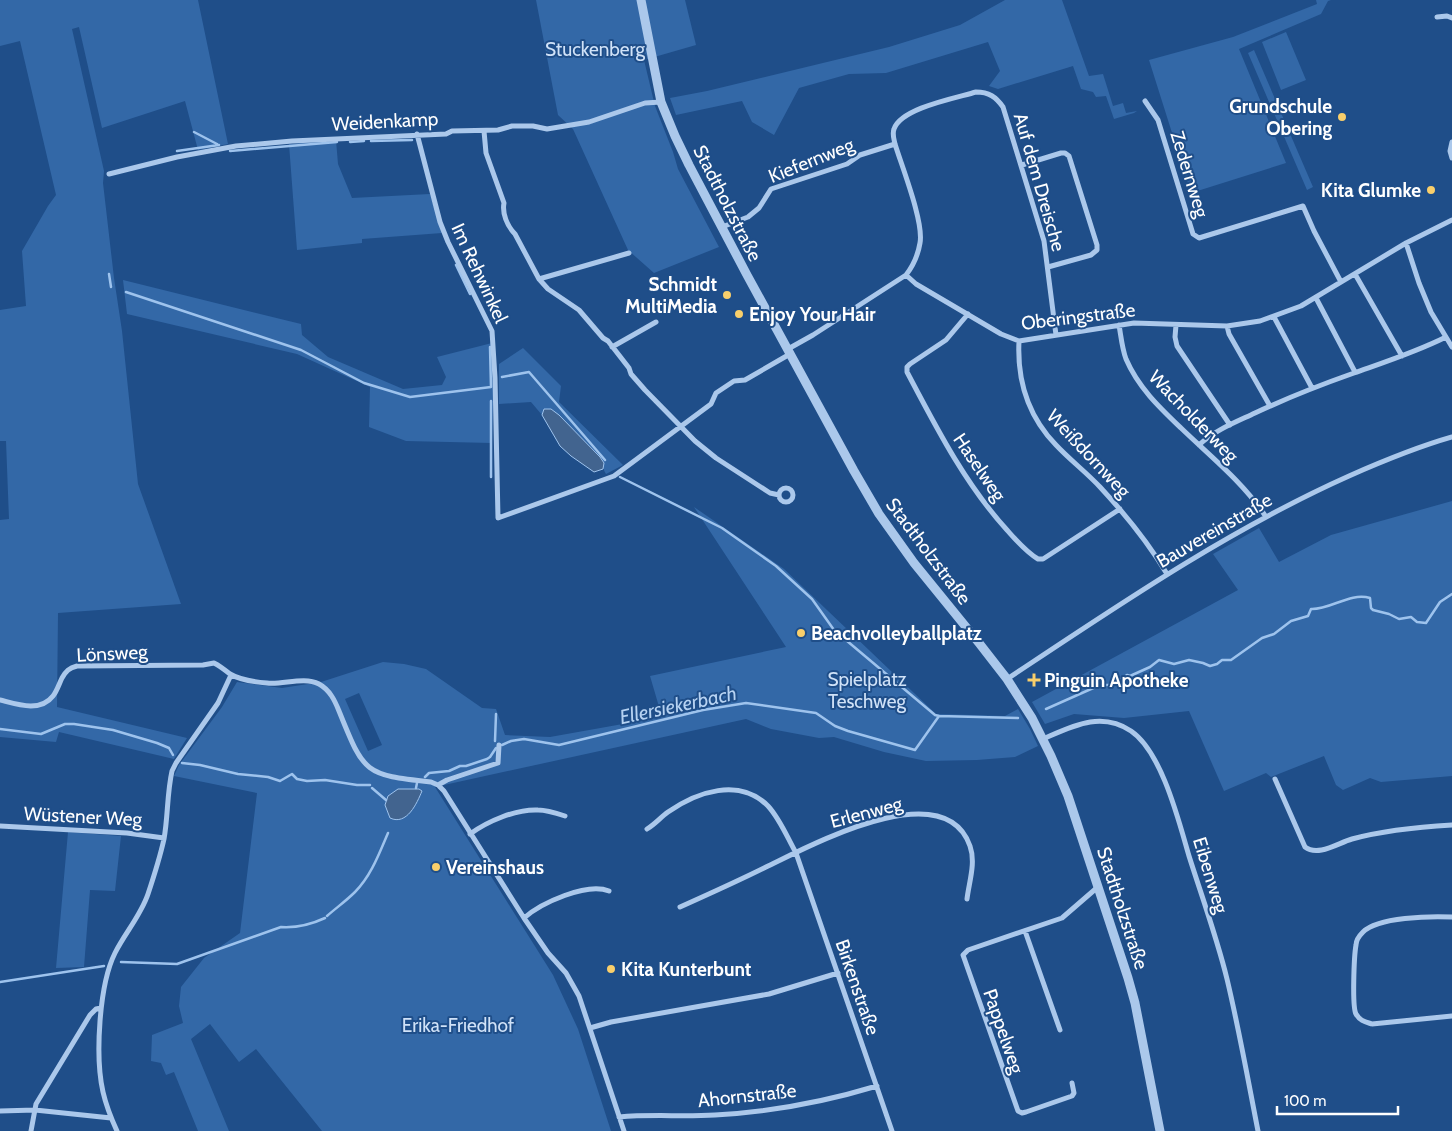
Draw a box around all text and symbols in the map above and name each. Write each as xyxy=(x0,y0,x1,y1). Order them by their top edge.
park label: Stuckenberg xyxy=(545,38,645,61)
place label: Grundschule Obering xyxy=(1229,95,1332,140)
street label: Weidenkamp xyxy=(331,107,439,136)
street label: Auf dem Dreische xyxy=(1009,110,1070,254)
marker: Grundschule Obering xyxy=(1336,111,1348,123)
street label: Zedernweg xyxy=(1165,128,1214,221)
street label: Kiefernweg xyxy=(765,133,858,188)
street label: Stadtholzstraße xyxy=(688,141,767,265)
place label: Kita Glumke xyxy=(1321,179,1421,202)
marker: Kita Glumke xyxy=(1425,184,1437,196)
street label: Im Rehwinkel xyxy=(446,220,513,327)
place label: Schmidt MultiMedia xyxy=(625,273,718,318)
marker: Schmidt MultiMedia xyxy=(721,289,733,301)
street label: Oberingstraße xyxy=(1020,298,1137,335)
place label: Enjoy Your Hair xyxy=(749,303,876,326)
marker: Enjoy Your Hair xyxy=(733,308,745,320)
street label: Wacholderweg xyxy=(1144,365,1244,468)
street label: Weißdornweg xyxy=(1042,404,1136,503)
street label: Haselweg xyxy=(948,429,1011,506)
street label: Bauvereinstraße xyxy=(1152,488,1276,573)
street label: Stadtholzstraße xyxy=(881,494,976,609)
place label: Beachvolleyballplatz xyxy=(811,622,982,645)
marker: Beachvolleyballplatz xyxy=(795,627,807,639)
street label: Lönsweg xyxy=(76,640,149,667)
park label: Spielplatz Teschweg xyxy=(827,668,907,713)
place label: Pinguin Apotheke xyxy=(1044,669,1189,692)
marker: Pinguin Apotheke xyxy=(1028,674,1040,686)
water label: Ellersiekerbach xyxy=(617,681,739,729)
street label: Erlenweg xyxy=(827,792,905,833)
street label: Wüstener Weg xyxy=(23,802,143,831)
street label: Eibenweg xyxy=(1188,834,1233,917)
street label: Stadtholzstraße xyxy=(1092,844,1153,973)
place label: Vereinshaus xyxy=(446,856,544,879)
marker: Vereinshaus xyxy=(430,861,442,873)
street label: Birkenstraße xyxy=(830,936,885,1038)
place label: Kita Kunterbunt xyxy=(621,958,752,981)
marker: Kita Kunterbunt xyxy=(605,963,617,975)
street label: Pappelweg xyxy=(978,986,1029,1077)
park label: Erika-Friedhof xyxy=(402,1014,515,1037)
street label: Ahornstraße xyxy=(697,1079,798,1112)
scale bar xyxy=(1277,1084,1398,1116)
text: 100 m xyxy=(1284,1092,1326,1110)

